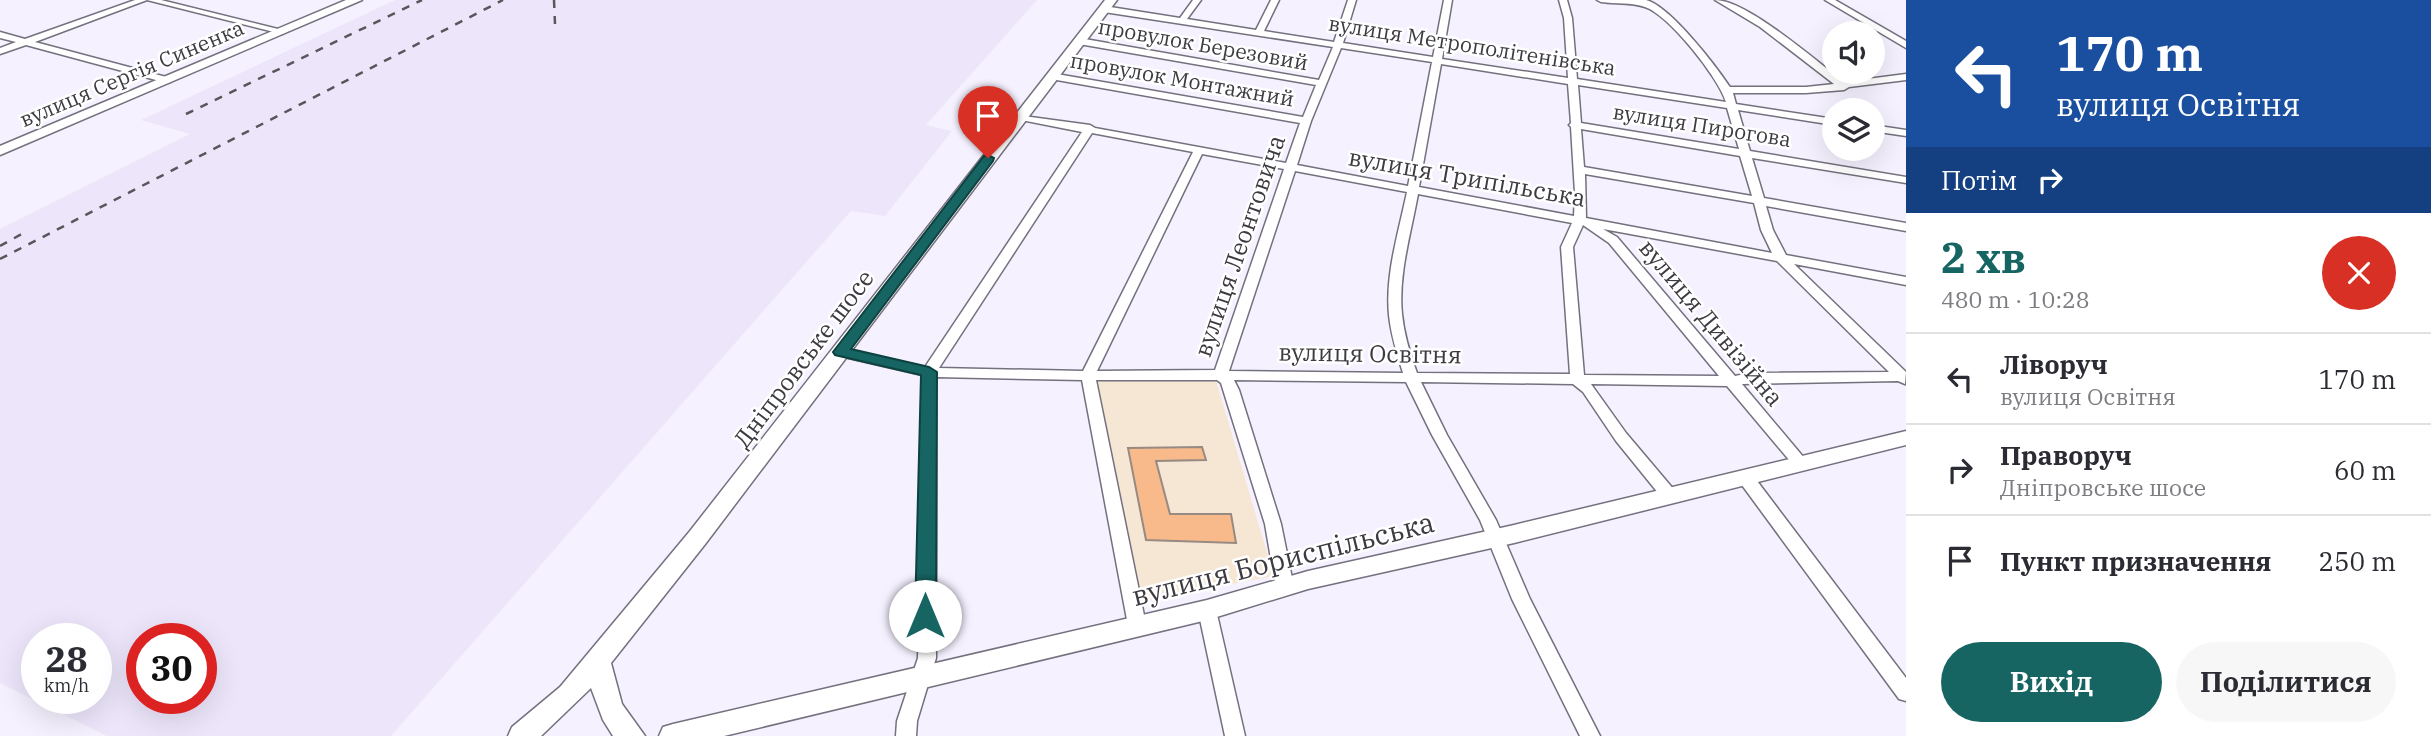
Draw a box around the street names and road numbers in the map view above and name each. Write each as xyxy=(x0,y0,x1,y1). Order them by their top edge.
street label: вулиця Метрополітенівська xyxy=(1327,8,1618,82)
street label: провулок Березовий xyxy=(1096,12,1310,76)
street label: вулиця Сергія Синенка xyxy=(15,13,248,133)
street label: провулок Монтажний xyxy=(1068,46,1296,113)
street label: вулиця Пирогова xyxy=(1611,97,1793,153)
street label: вулиця Леонтовича xyxy=(1186,130,1292,361)
street label: вулиця Трипільська xyxy=(1346,140,1588,214)
street label: вулиця Дивізійна xyxy=(1632,232,1791,413)
street label: Дніпровське шосе xyxy=(726,263,881,454)
street label: вулиця Освітня xyxy=(1278,335,1462,371)
street label: вулиця Бориспільська xyxy=(1128,503,1438,614)

